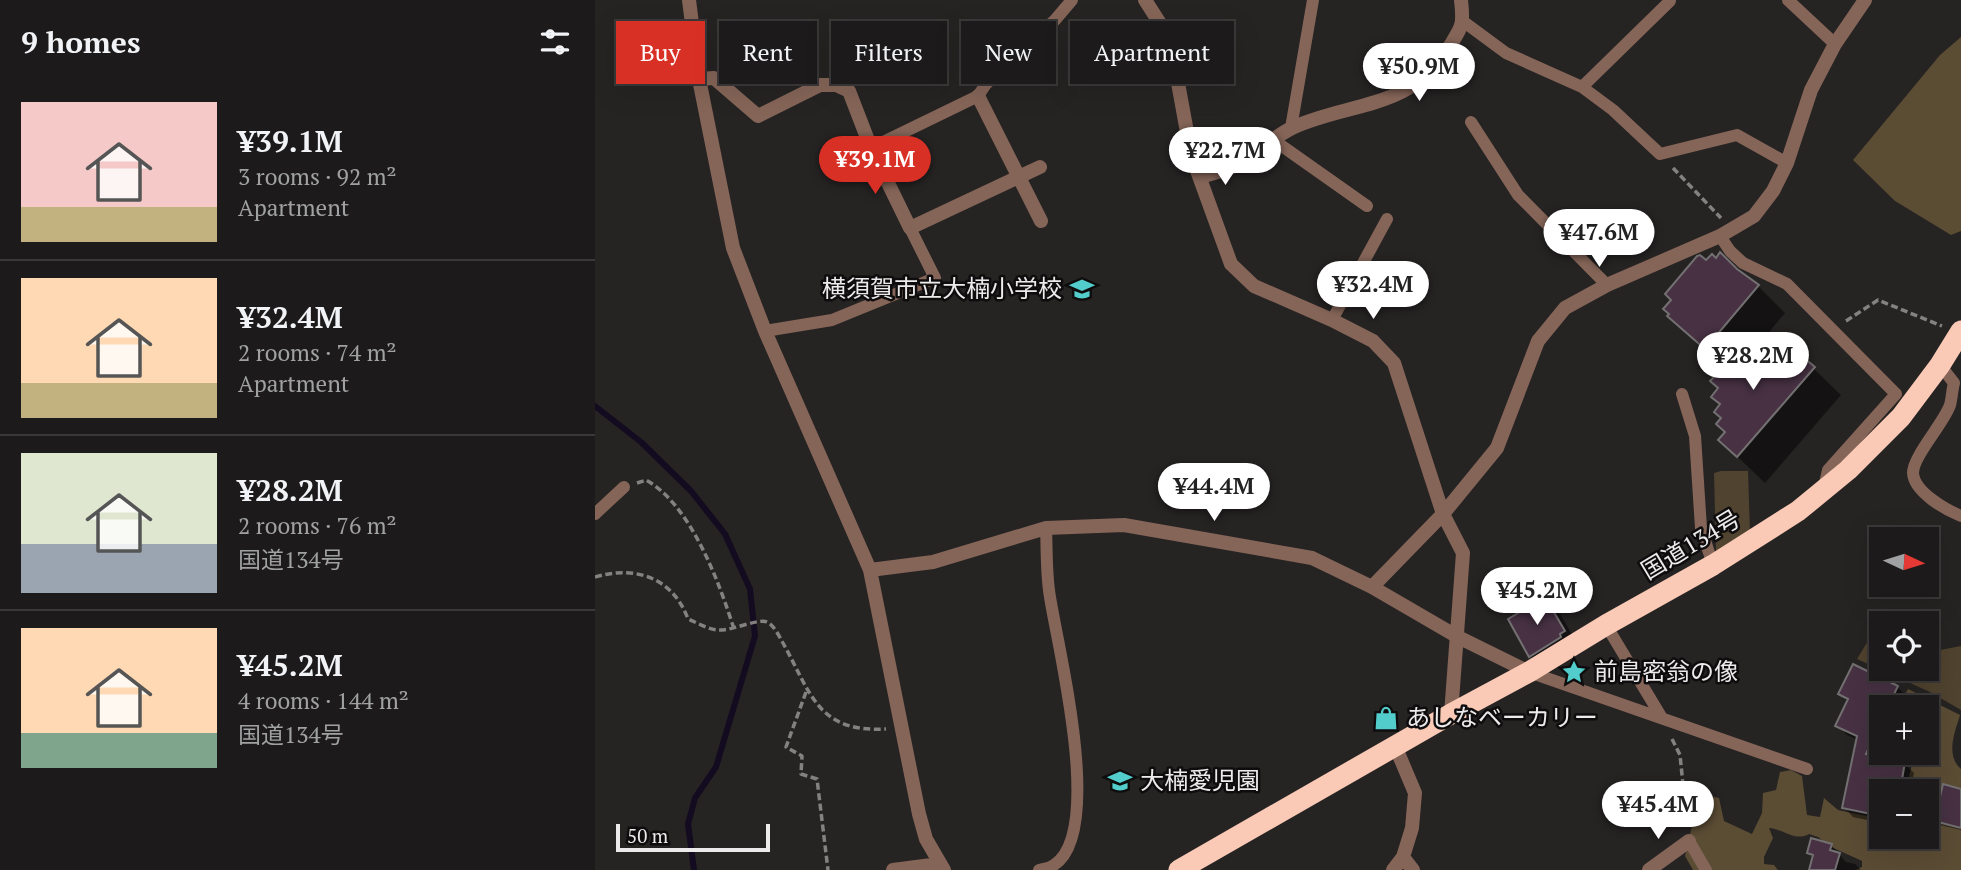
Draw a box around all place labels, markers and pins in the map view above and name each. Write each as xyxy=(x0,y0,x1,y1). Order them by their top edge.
pin: ¥50.9M xyxy=(1362,43,1476,103)
pin: ¥22.7M xyxy=(1168,128,1282,187)
pin: ¥39.1M xyxy=(818,136,932,196)
pin: ¥47.6M xyxy=(1542,210,1656,269)
pin: ¥32.4M xyxy=(1316,262,1430,321)
place label: 横須賀市立大楠小学校 xyxy=(822,272,1062,304)
school or university icon: 横須賀市立大楠小学校 xyxy=(1068,275,1096,303)
pin: ¥28.2M xyxy=(1696,332,1810,392)
pin: ¥44.4M xyxy=(1157,463,1271,523)
pin: ¥45.2M xyxy=(1480,568,1594,627)
place label: 前島密翁の像 xyxy=(1594,655,1738,687)
place icon: 前島密翁の像 xyxy=(1560,658,1588,686)
place label: あしなベーカリー xyxy=(1406,701,1598,733)
shop icon: あしなベーカリー xyxy=(1372,704,1400,732)
place label: 大楠愛児園 xyxy=(1140,764,1260,796)
school or university icon: 大楠愛児園 xyxy=(1106,767,1134,795)
pin: ¥45.4M xyxy=(1601,782,1715,841)

